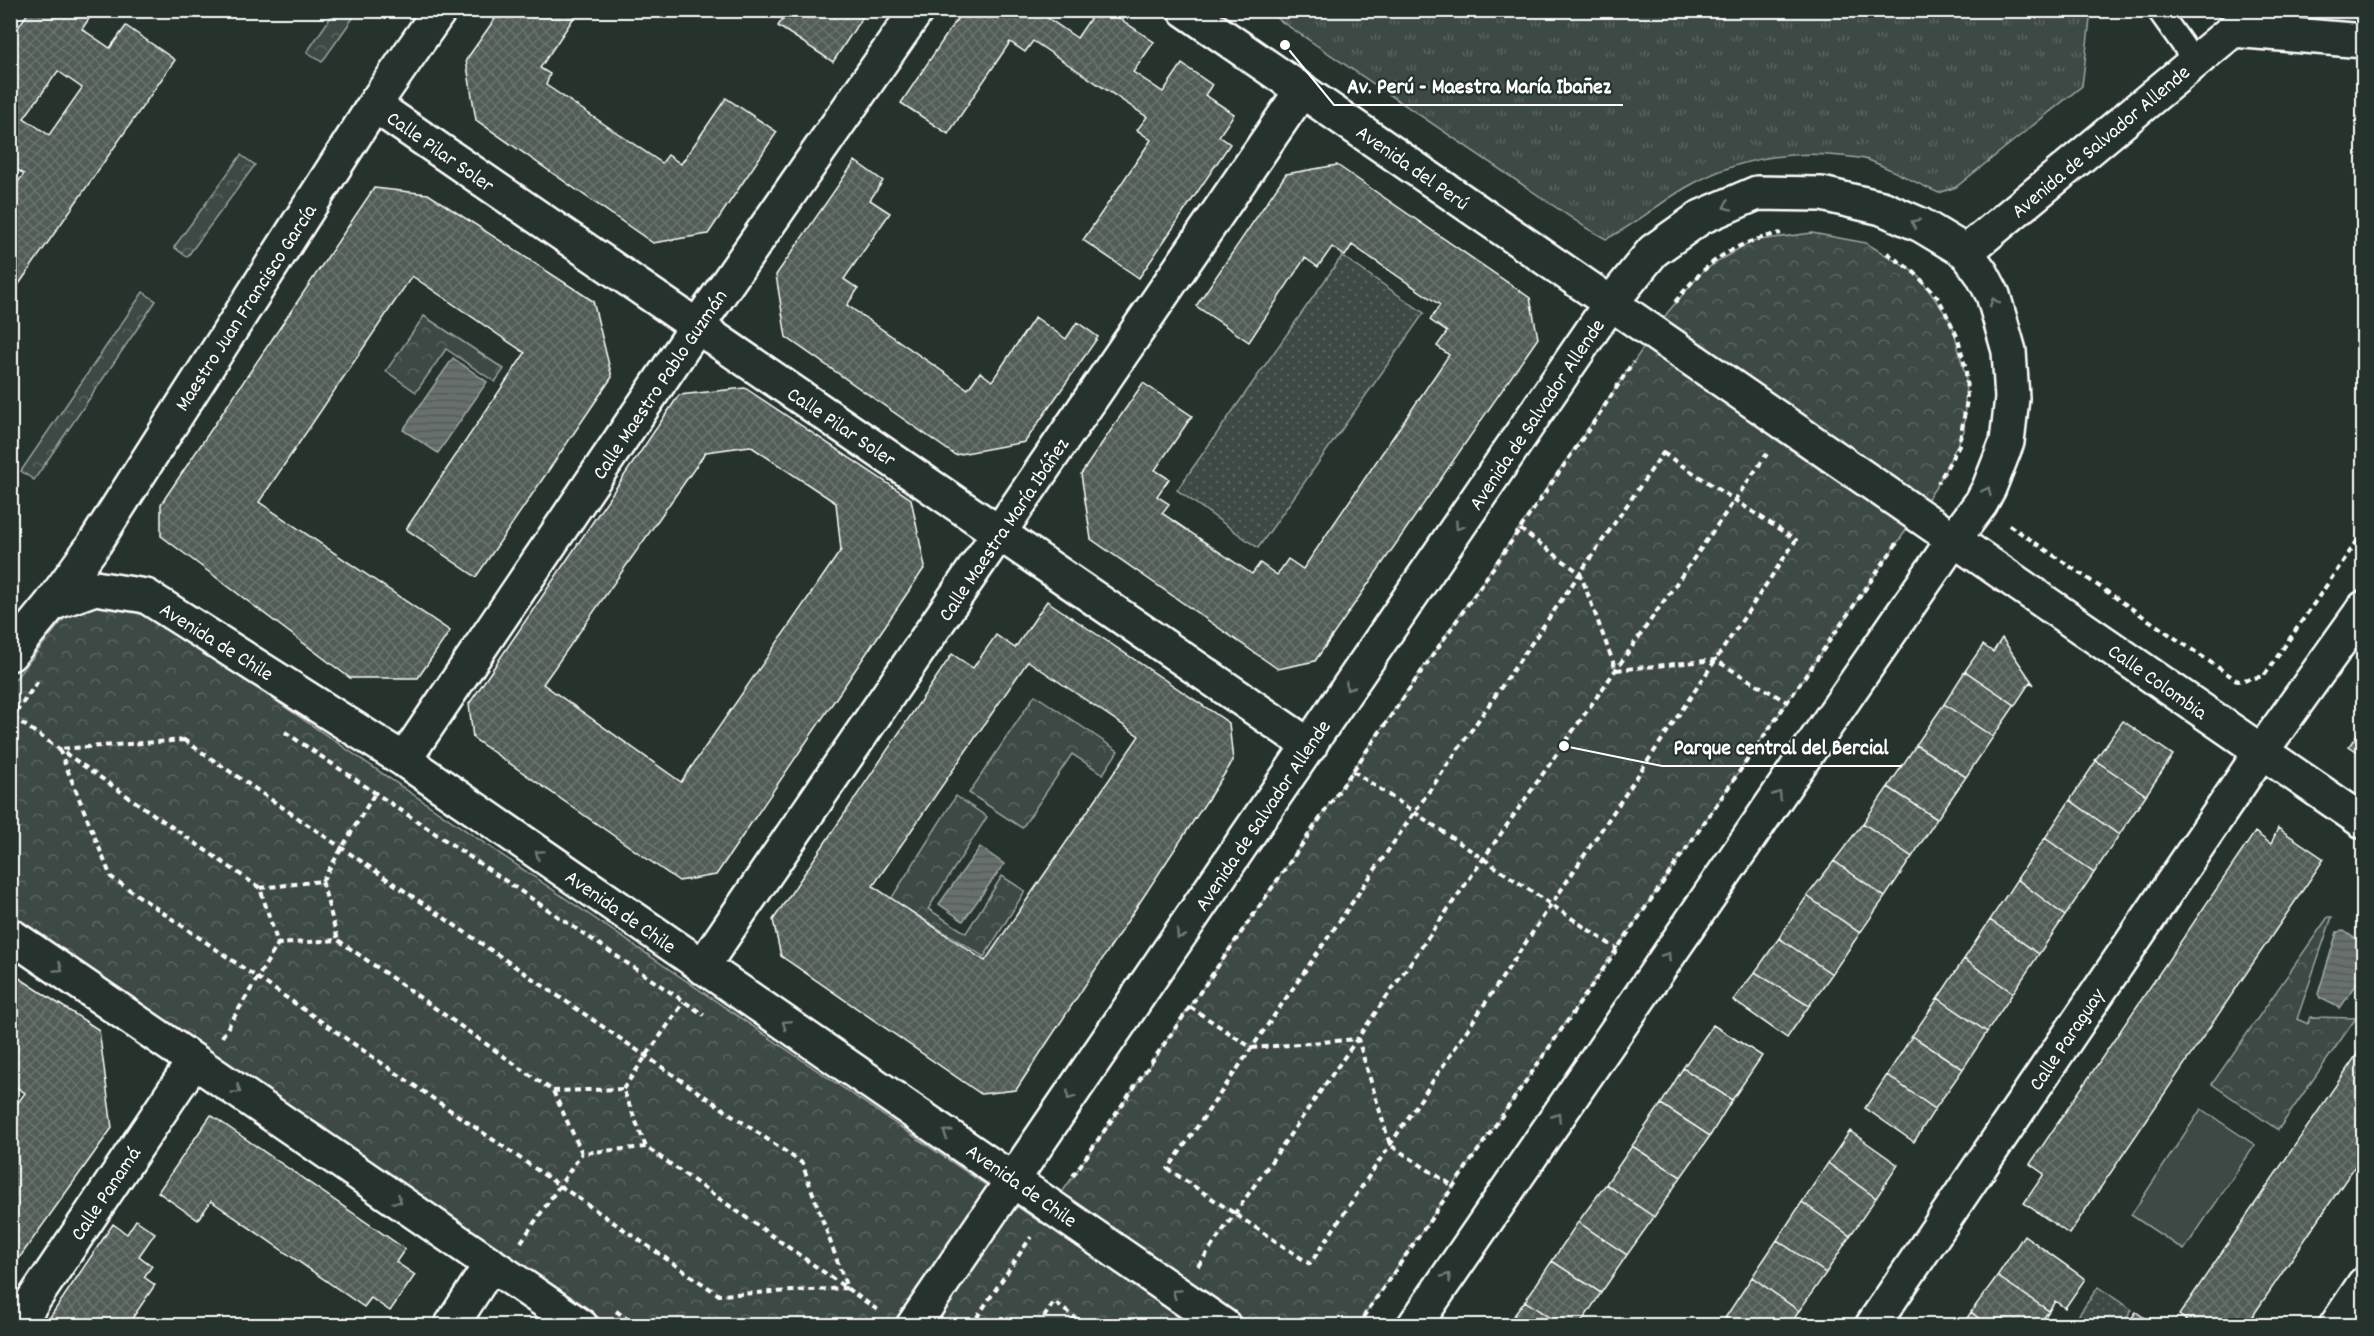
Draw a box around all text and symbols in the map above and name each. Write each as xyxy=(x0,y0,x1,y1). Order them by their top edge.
street label: Avenida de Salvador Allende xyxy=(2006,59,2198,227)
callout: Av. Perú - Maestra María Ibañez xyxy=(1334,65,1623,105)
text: Av. Perú - Maestra María Ibañez xyxy=(1347,73,1612,104)
street label: Calle Pilar Soler xyxy=(379,105,500,202)
street label: Avenida del Perú xyxy=(1349,119,1474,220)
street label: Maestro Juan Francisco García xyxy=(169,198,327,418)
one-way arrow xyxy=(1723,199,1734,211)
one-way arrow xyxy=(1910,218,1921,230)
street label: Calle Maestro Pablo Guzmán xyxy=(586,284,737,487)
one-way arrow xyxy=(1989,297,2001,308)
street label: Avenida de Salvador Allende xyxy=(1463,314,1614,518)
street label: Calle Pilar Soler xyxy=(780,381,901,476)
street label: Calle Maestra María Ibáñez xyxy=(933,433,1078,629)
one-way arrow xyxy=(1980,487,1992,498)
one-way arrow xyxy=(1455,519,1466,530)
street label: Avenida de Chile xyxy=(153,597,278,691)
street label: Calle Colombia xyxy=(2100,638,2213,730)
one-way arrow xyxy=(1345,681,1356,692)
street label: Avenida de Salvador Allende xyxy=(1189,715,1340,919)
callout: Parque central del Bercial xyxy=(1662,726,1901,766)
text: Parque central del Bercial xyxy=(1674,734,1889,765)
one-way arrow xyxy=(1771,791,1782,802)
one-way arrow xyxy=(534,850,545,861)
street label: Avenida de Chile xyxy=(558,864,681,963)
one-way arrow xyxy=(1176,928,1187,939)
one-way arrow xyxy=(1660,951,1671,962)
one-way arrow xyxy=(52,961,63,972)
street label: Calle Paraguay xyxy=(2023,983,2114,1098)
one-way arrow xyxy=(781,1020,792,1031)
one-way arrow xyxy=(230,1083,241,1094)
one-way arrow xyxy=(1066,1089,1077,1100)
one-way arrow xyxy=(1550,1112,1561,1123)
one-way arrow xyxy=(943,1129,954,1140)
street label: Avenida de Chile xyxy=(959,1138,1082,1237)
street label: Calle Panamá xyxy=(65,1141,150,1248)
one-way arrow xyxy=(392,1193,402,1205)
one-way arrow xyxy=(1440,1273,1451,1284)
one-way arrow xyxy=(1171,1289,1182,1300)

